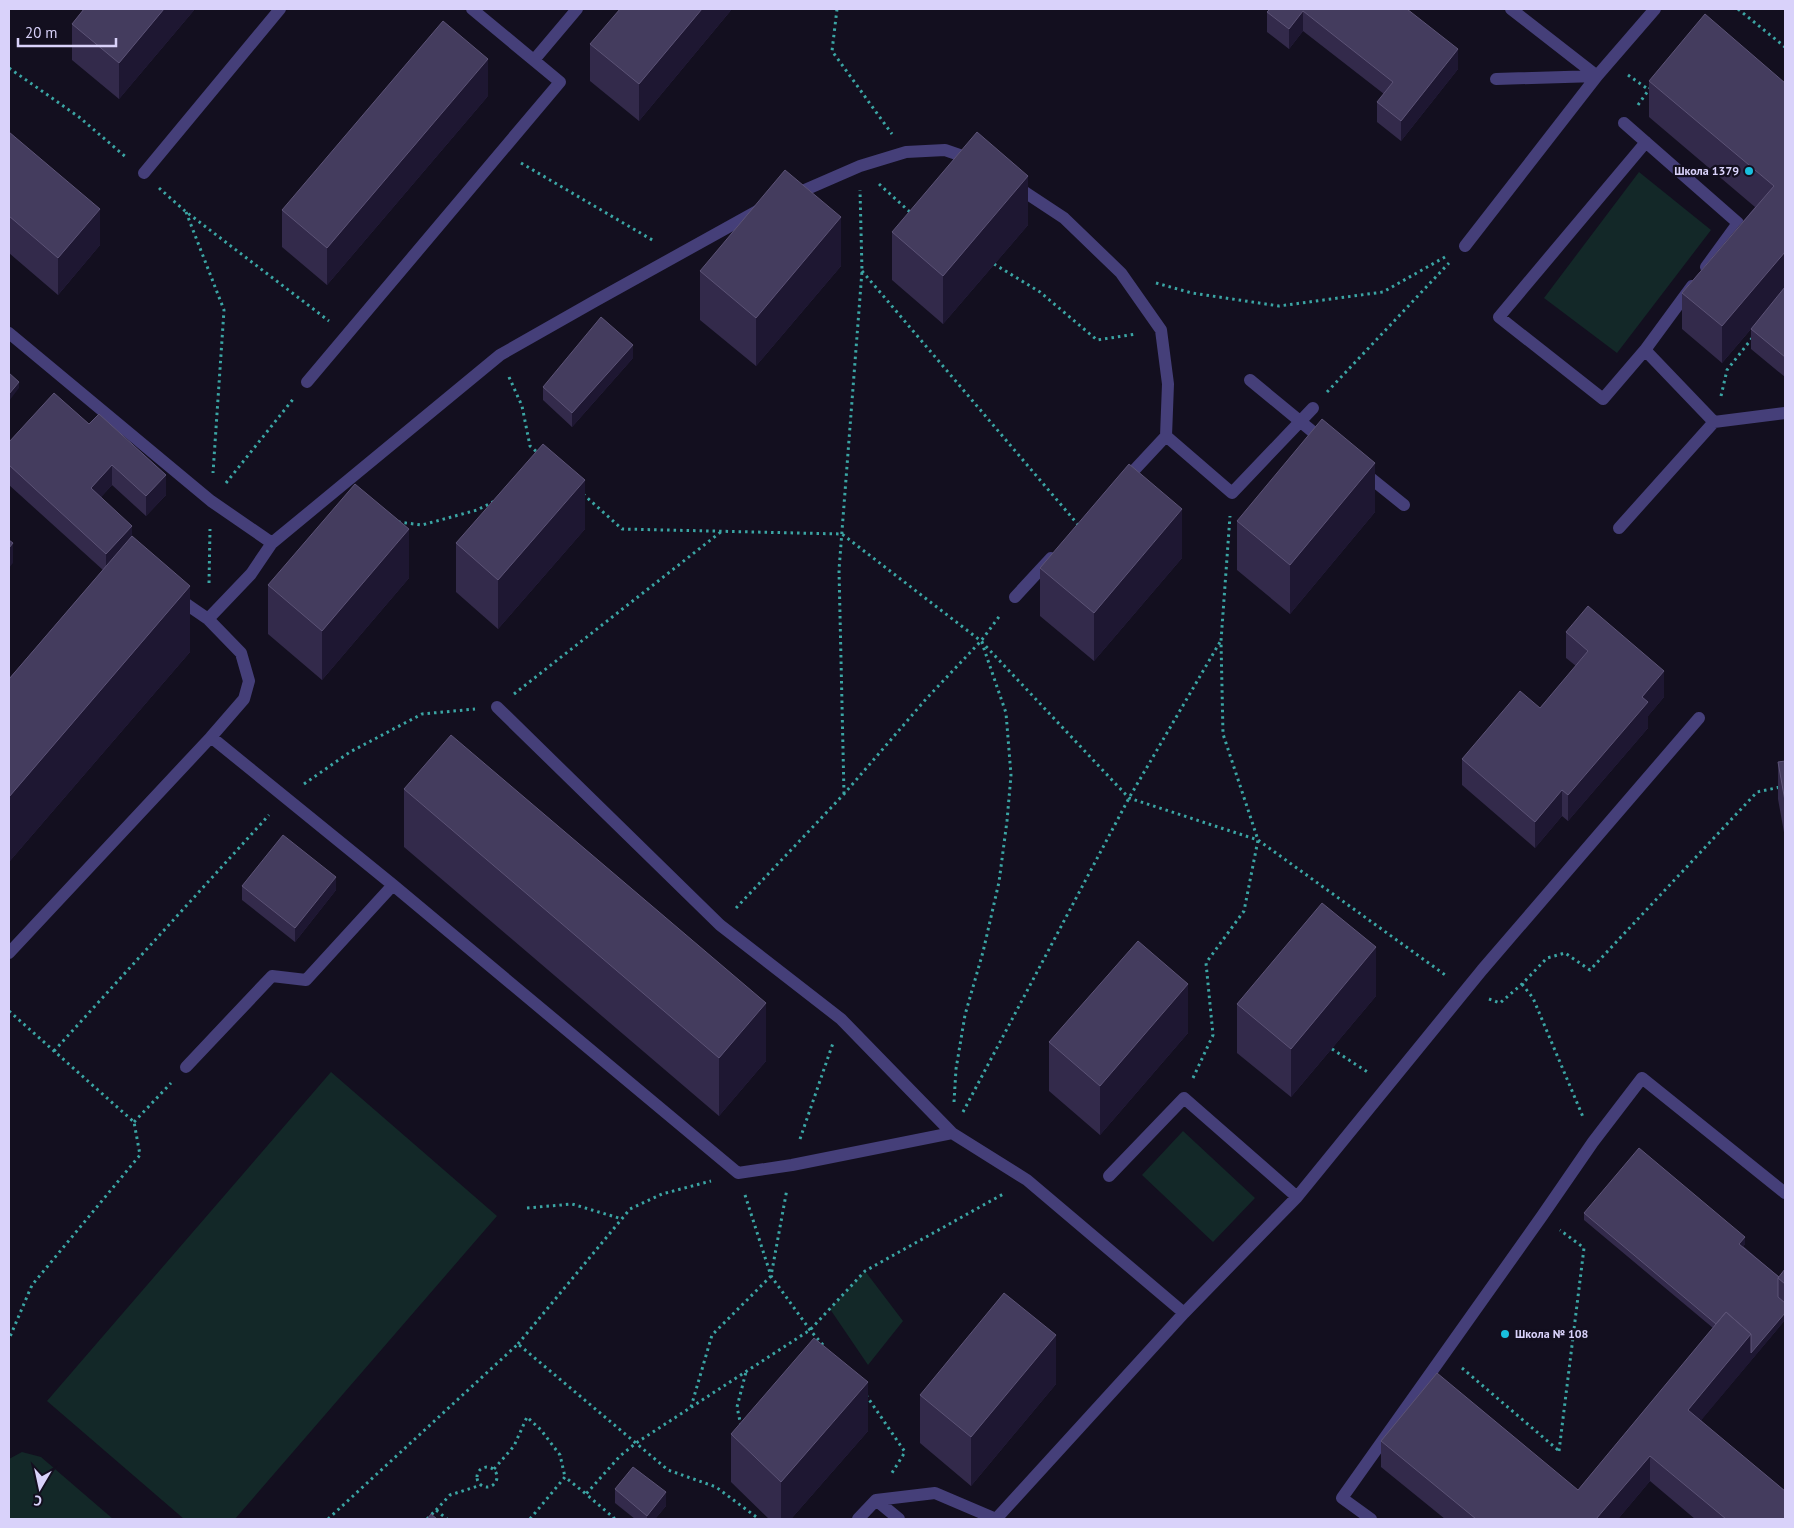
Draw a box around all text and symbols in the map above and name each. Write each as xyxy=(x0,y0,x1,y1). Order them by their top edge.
scale bar xyxy=(18,15,115,47)
text: 20 m xyxy=(25,23,58,42)
place label: Школа 1379 xyxy=(1674,163,1739,178)
marker: Школа 1379 xyxy=(1743,165,1755,177)
place label: Школа № 108 xyxy=(1515,1326,1589,1341)
marker: Школа № 108 xyxy=(1499,1328,1511,1340)
north arrow xyxy=(15,1463,65,1513)
text: С xyxy=(33,1491,43,1510)

